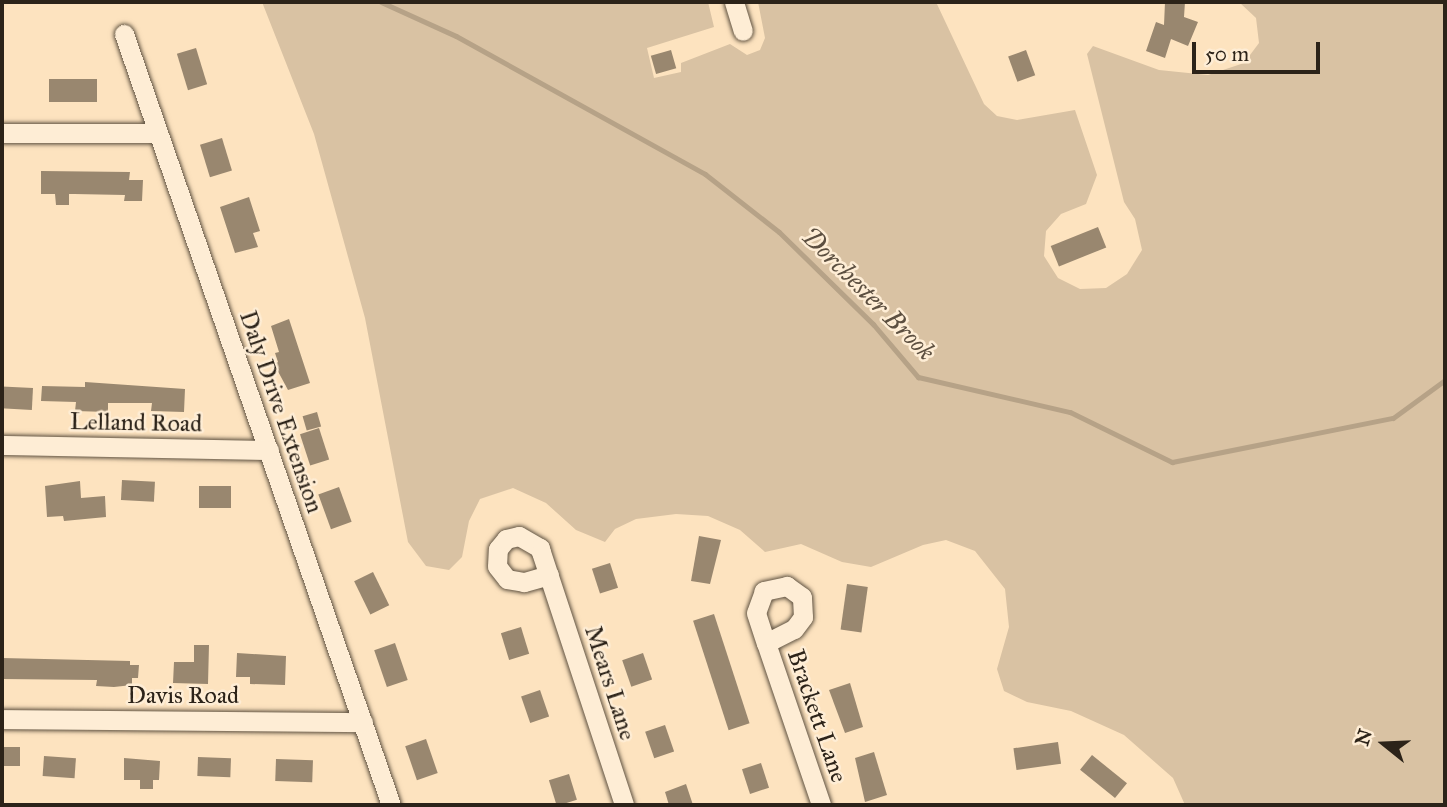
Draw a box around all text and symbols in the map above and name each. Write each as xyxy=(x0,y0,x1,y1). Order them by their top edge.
scale bar xyxy=(1195,28,1323,72)
text: 50 m xyxy=(1205,41,1249,67)
water label: Dorchester Brook xyxy=(795,221,941,367)
street label: Daly Drive Extension xyxy=(233,307,329,517)
street label: Lelland Road xyxy=(70,407,202,439)
street label: Mears Lane xyxy=(578,622,642,744)
street label: Brackett Lane xyxy=(781,646,853,786)
street label: Davis Road xyxy=(127,682,239,710)
north arrow xyxy=(1349,709,1419,779)
text: N xyxy=(1350,726,1377,749)

